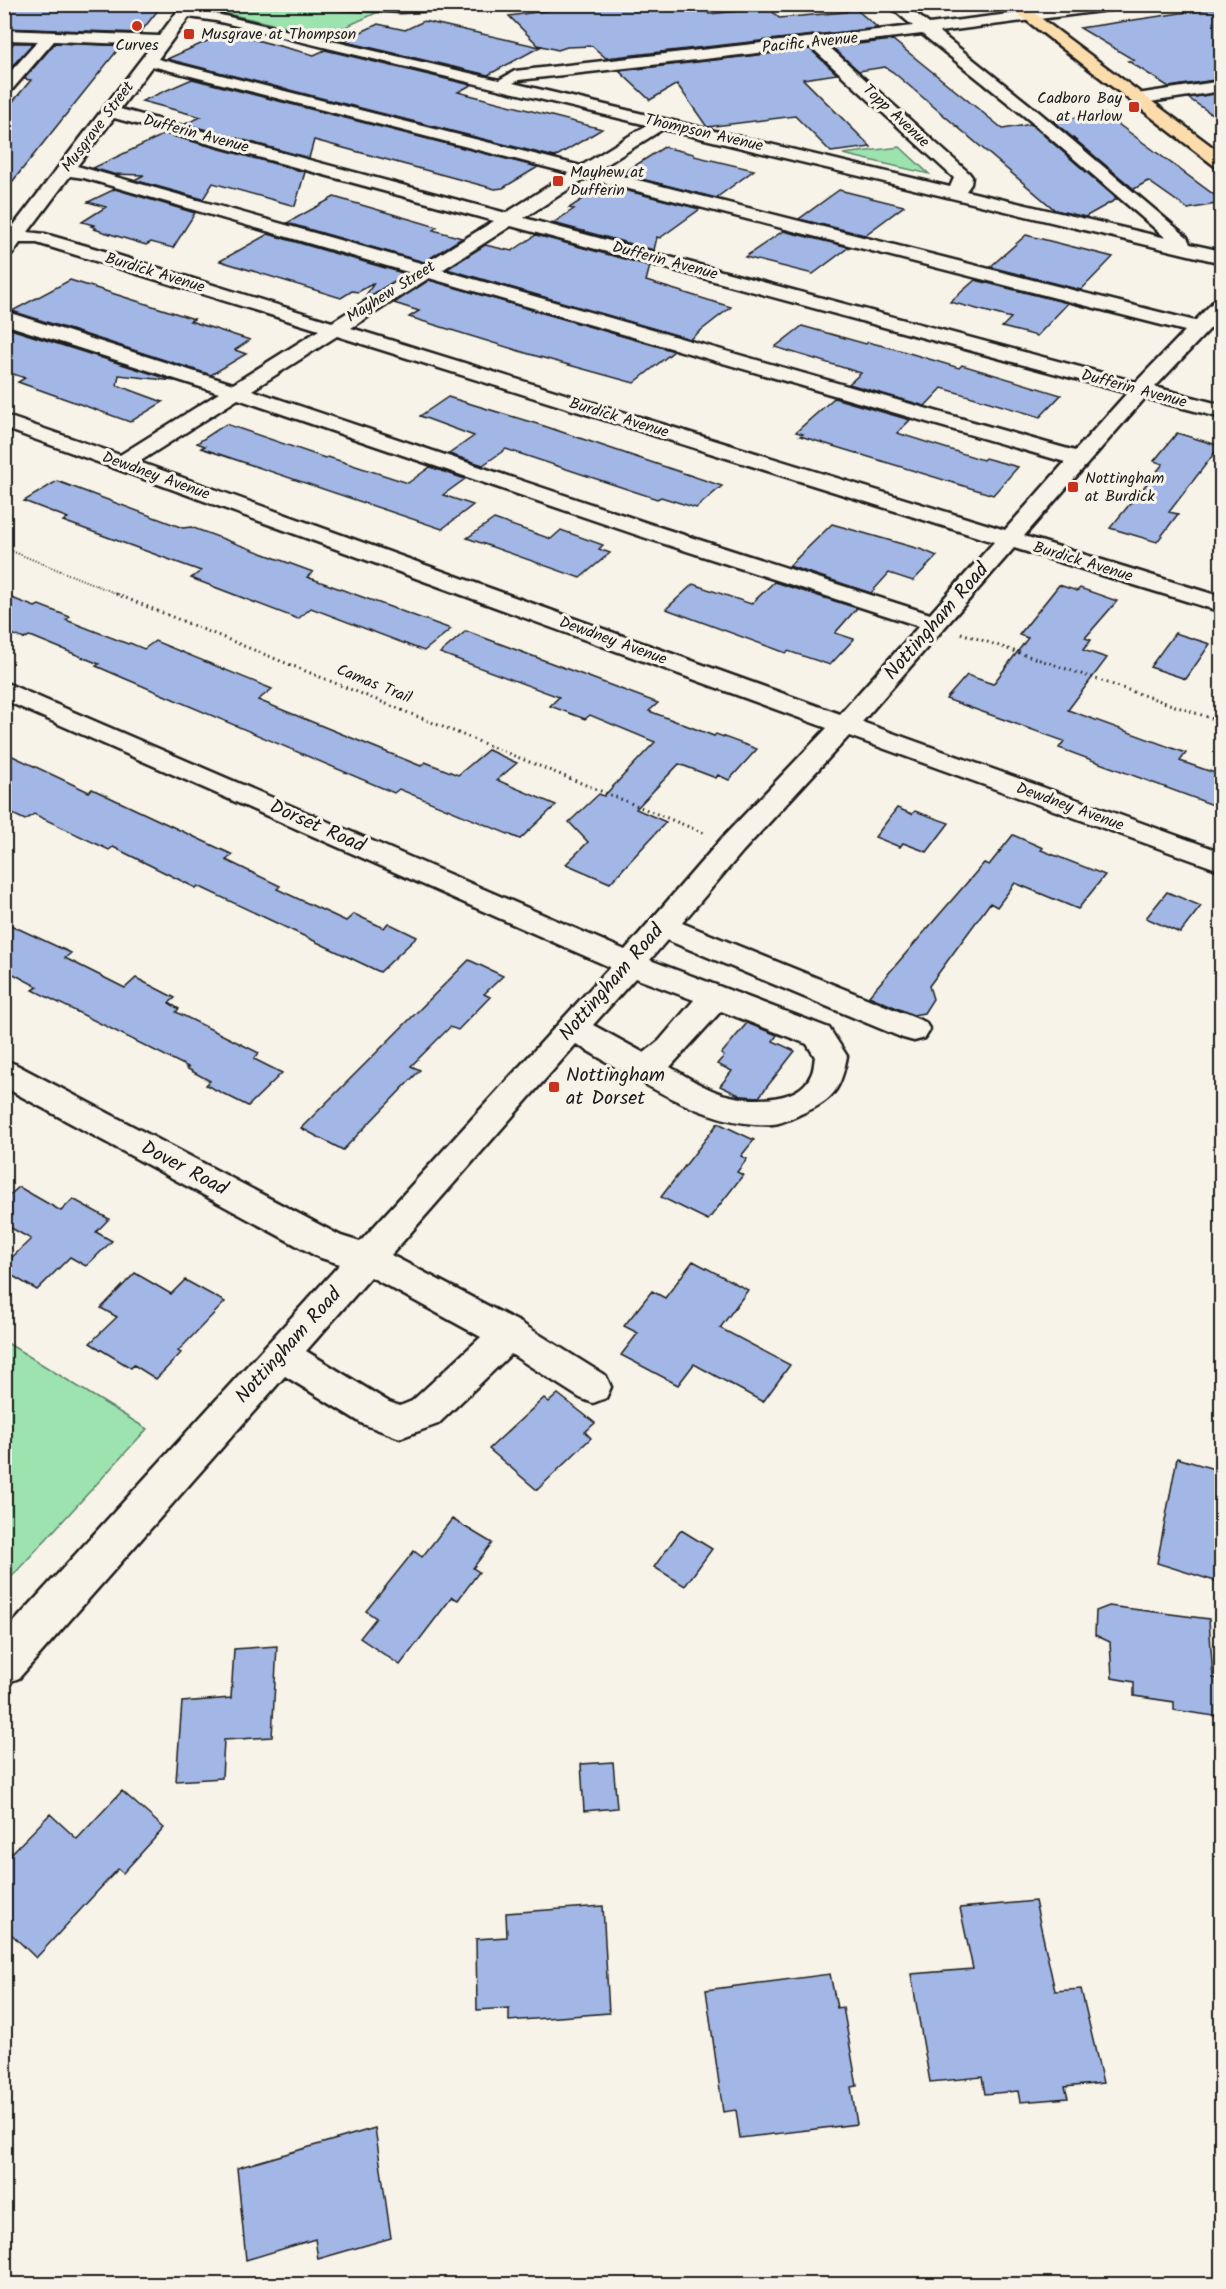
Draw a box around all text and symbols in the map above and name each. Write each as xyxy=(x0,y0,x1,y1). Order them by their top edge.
marker: Curves xyxy=(130,19,144,33)
place label: Musgrave at Thompson xyxy=(201,22,356,47)
street label: Pacific Avenue xyxy=(761,26,859,60)
marker: Musgrave at Thompson xyxy=(182,27,196,41)
place label: Curves xyxy=(115,33,159,58)
street label: Musgrave Street xyxy=(55,76,141,178)
street label: Topp Avenue xyxy=(857,78,935,154)
place label: Cadboro Bay at Harlow xyxy=(1037,86,1122,129)
marker: Cadboro Bay at Harlow xyxy=(1127,100,1141,114)
street label: Thompson Avenue xyxy=(642,107,766,159)
street label: Dufferin Avenue xyxy=(140,108,252,160)
place label: Mayhew at Dufferin xyxy=(570,160,645,203)
marker: Mayhew at Dufferin xyxy=(551,174,565,188)
street label: Dufferin Avenue xyxy=(609,235,721,287)
street label: Burdick Avenue xyxy=(102,246,208,300)
street label: Mayhew Street xyxy=(341,254,441,329)
street label: Dufferin Avenue xyxy=(1078,363,1190,415)
street label: Burdick Avenue xyxy=(566,391,672,445)
street label: Dewdney Avenue xyxy=(99,445,213,507)
place label: Nottingham at Burdick xyxy=(1085,466,1164,509)
marker: Nottingham at Burdick xyxy=(1066,480,1080,494)
street label: Burdick Avenue xyxy=(1030,535,1136,589)
street label: Nottingham Road xyxy=(877,555,998,688)
street label: Dewdney Avenue xyxy=(556,610,670,672)
street label: Camas Trail xyxy=(332,657,416,711)
street label: Dewdney Avenue xyxy=(1013,776,1127,838)
street label: Dorset Road xyxy=(264,792,371,863)
street label: Nottingham Road xyxy=(552,916,673,1049)
place label: Nottingham at Dorset xyxy=(566,1060,665,1115)
marker: Nottingham at Dorset xyxy=(547,1080,561,1094)
street label: Dover Road xyxy=(135,1133,234,1206)
street label: Nottingham Road xyxy=(228,1280,351,1411)

